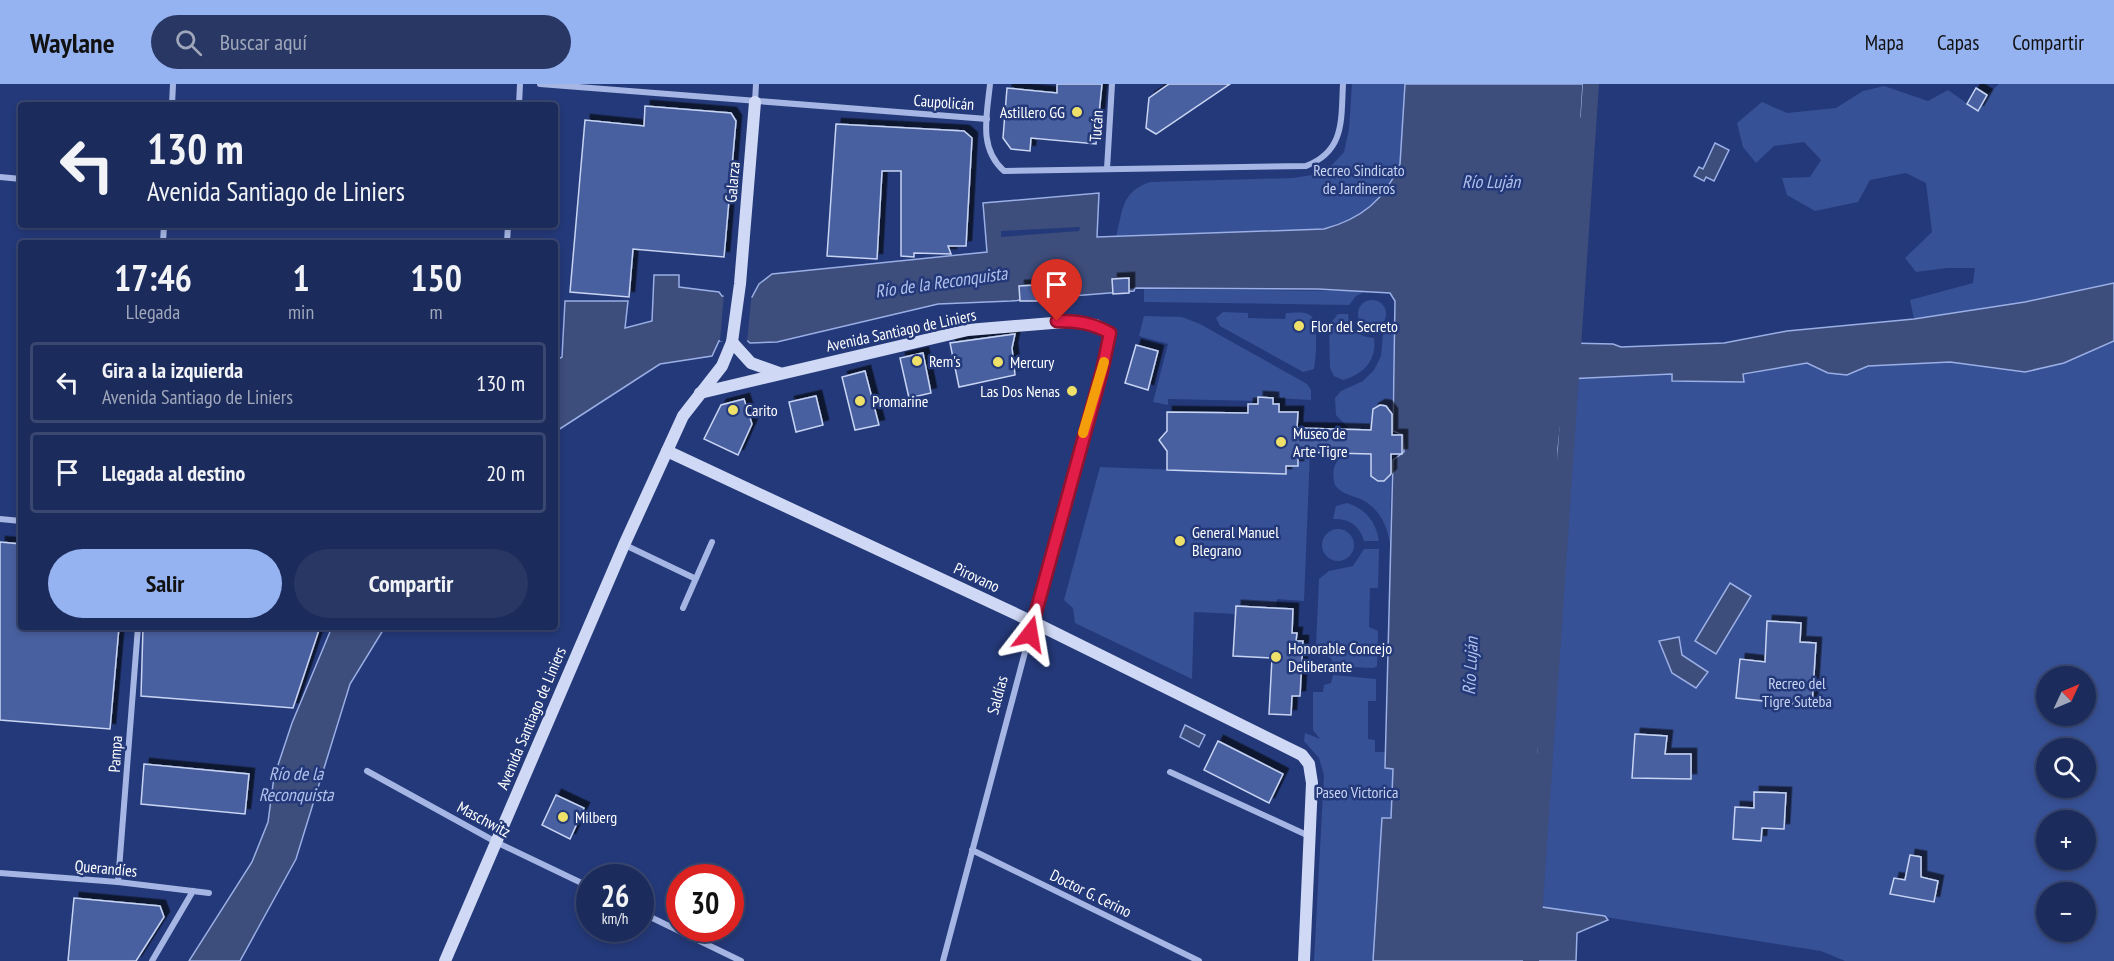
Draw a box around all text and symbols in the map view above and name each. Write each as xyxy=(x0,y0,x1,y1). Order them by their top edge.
search box xyxy=(151,15,571,69)
text: Waylane xyxy=(30,24,115,61)
icon: search xyxy=(172,26,205,59)
text: Buscar aquí xyxy=(220,28,307,56)
text: Mapa xyxy=(1865,29,1904,56)
text: Capas xyxy=(1937,29,1979,56)
text: Compartir xyxy=(2012,29,2084,56)
street label: Caupolicán xyxy=(913,90,975,114)
place label: Astillero GG xyxy=(1000,102,1065,122)
marker: Astillero GG xyxy=(1070,105,1084,119)
street label: Tucán xyxy=(1085,109,1107,143)
text: 130 m xyxy=(147,121,244,176)
icon: left xyxy=(48,126,126,204)
park label: Recreo Sindicato de Jardineros xyxy=(1313,160,1405,198)
street label: Galarza xyxy=(720,161,744,203)
water label: Río Luján xyxy=(1462,170,1521,193)
text: Avenida Santiago de Liniers xyxy=(147,174,405,208)
text: 17:46 xyxy=(114,254,192,301)
text: 1 xyxy=(292,254,310,301)
text: 150 xyxy=(410,254,462,301)
pin xyxy=(1031,259,1082,321)
water label: Río de la Reconquista xyxy=(873,261,1009,303)
icon: arrive xyxy=(1040,268,1073,301)
text: Llegada xyxy=(126,299,180,325)
text: min xyxy=(288,299,314,325)
text: m xyxy=(430,299,443,325)
street label: Avenida Santiago de Liniers xyxy=(824,304,978,356)
place label: Flor del Secreto xyxy=(1311,316,1398,336)
marker: Flor del Secreto xyxy=(1292,319,1306,333)
place label: Rem's xyxy=(929,351,961,371)
place label: Mercury xyxy=(1010,352,1054,372)
marker: Rem's xyxy=(910,354,924,368)
marker: Mercury xyxy=(991,355,1005,369)
text: Gira a la izquierda xyxy=(102,356,243,384)
icon: left xyxy=(51,366,84,399)
text: 130 m xyxy=(476,369,525,397)
place label: Las Dos Nenas xyxy=(980,381,1060,401)
text: Avenida Santiago de Liniers xyxy=(102,384,293,410)
marker: Las Dos Nenas xyxy=(1065,384,1079,398)
place label: Promarine xyxy=(872,391,928,411)
marker: Promarine xyxy=(853,394,867,408)
place label: Carito xyxy=(745,400,778,420)
marker: Carito xyxy=(726,403,740,417)
place label: Museo de Arte Tigre xyxy=(1293,423,1348,461)
marker: Museo de Arte Tigre xyxy=(1274,435,1288,449)
icon: arrive xyxy=(51,456,84,489)
text: Llegada al destino xyxy=(102,459,245,487)
text: 20 m xyxy=(486,459,525,487)
place label: General Manuel Blegrano xyxy=(1192,522,1279,560)
marker: General Manuel Blegrano xyxy=(1173,534,1187,548)
button: Salir xyxy=(48,549,282,618)
button: Compartir xyxy=(294,549,528,618)
street label: Pirovano xyxy=(951,558,1003,596)
position arrow xyxy=(998,602,1062,666)
water label: Río Luján xyxy=(1457,635,1483,696)
place label: Honorable Concejo Deliberante xyxy=(1288,638,1392,676)
street label: Avenida Santiago de Liniers xyxy=(492,644,570,792)
marker: Honorable Concejo Deliberante xyxy=(1269,650,1283,664)
north arrow xyxy=(2036,666,2096,726)
map controls xyxy=(2036,666,2096,942)
street label: Saldías xyxy=(982,673,1012,717)
park label: Recreo del Tigre Suteba xyxy=(1762,673,1832,711)
street label: Pampa xyxy=(104,735,126,773)
button: search xyxy=(2036,738,2096,798)
water label: Río de la Reconquista xyxy=(259,762,334,806)
park label: Paseo Victorica xyxy=(1316,782,1398,802)
street label: Maschwitz xyxy=(454,797,514,842)
place label: Milberg xyxy=(575,807,617,827)
marker: Milberg xyxy=(556,810,570,824)
button: + xyxy=(2036,810,2096,870)
street label: Querandíes xyxy=(74,855,138,881)
speed limit sign: 30 xyxy=(666,864,744,942)
street label: Doctor G. Cerino xyxy=(1047,865,1135,921)
text: 26 xyxy=(601,876,629,915)
button: − xyxy=(2036,882,2096,942)
text: km/h xyxy=(602,909,628,928)

